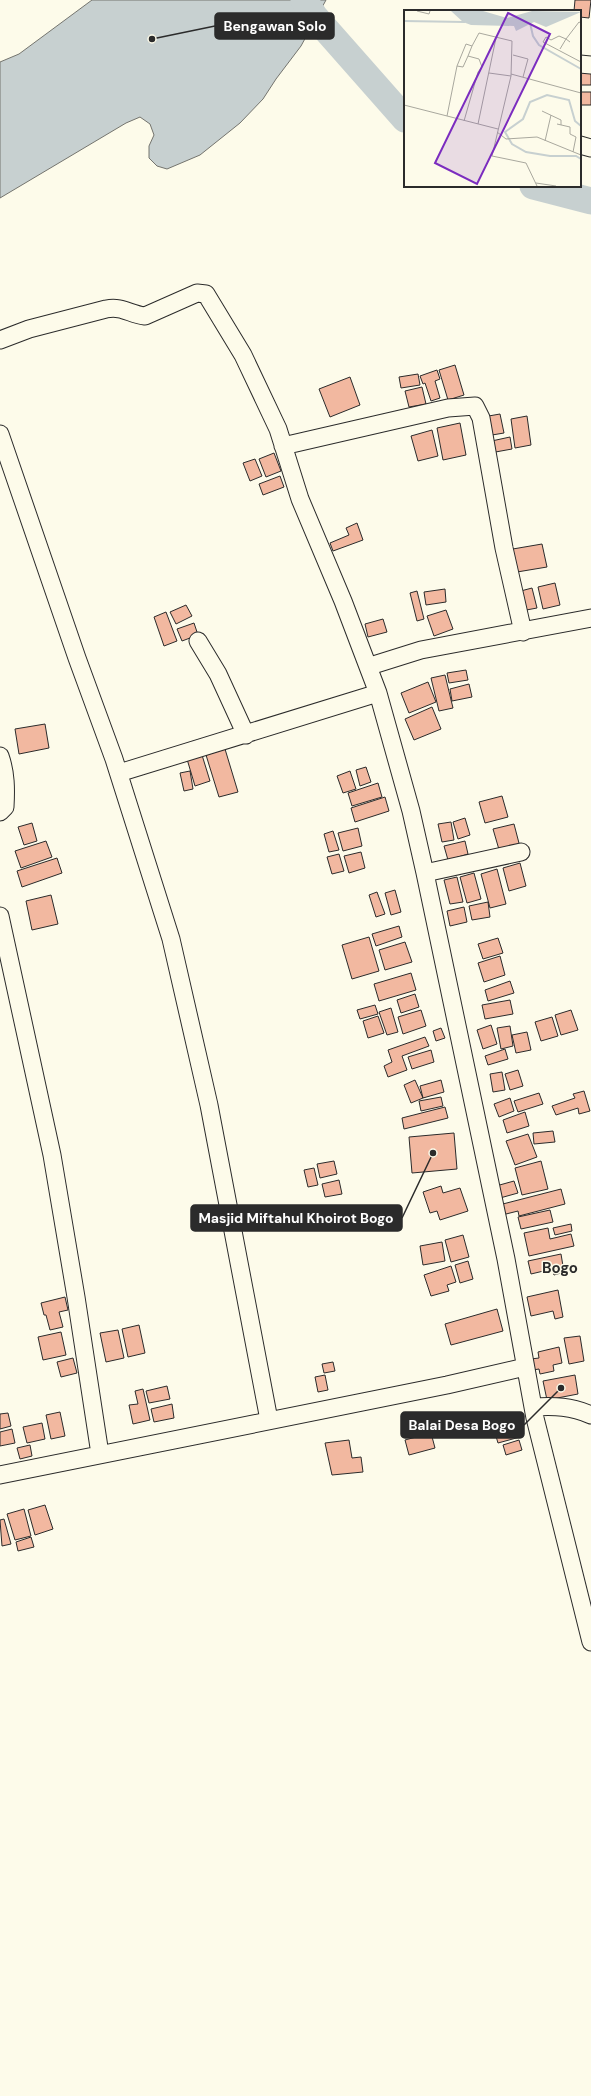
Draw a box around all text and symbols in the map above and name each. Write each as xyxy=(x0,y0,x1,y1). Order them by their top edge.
inset map xyxy=(404,10,581,187)
callout: Bengawan Solo xyxy=(215,13,334,39)
text: Bengawan Solo xyxy=(223,17,327,35)
callout: Masjid Miftahul Khoirot Bogo xyxy=(191,1205,402,1231)
text: Masjid Miftahul Khoirot Bogo xyxy=(198,1209,394,1227)
district label: Bogo xyxy=(542,1258,578,1278)
callout: Balai Desa Bogo xyxy=(401,1412,524,1438)
text: Balai Desa Bogo xyxy=(408,1416,516,1434)

